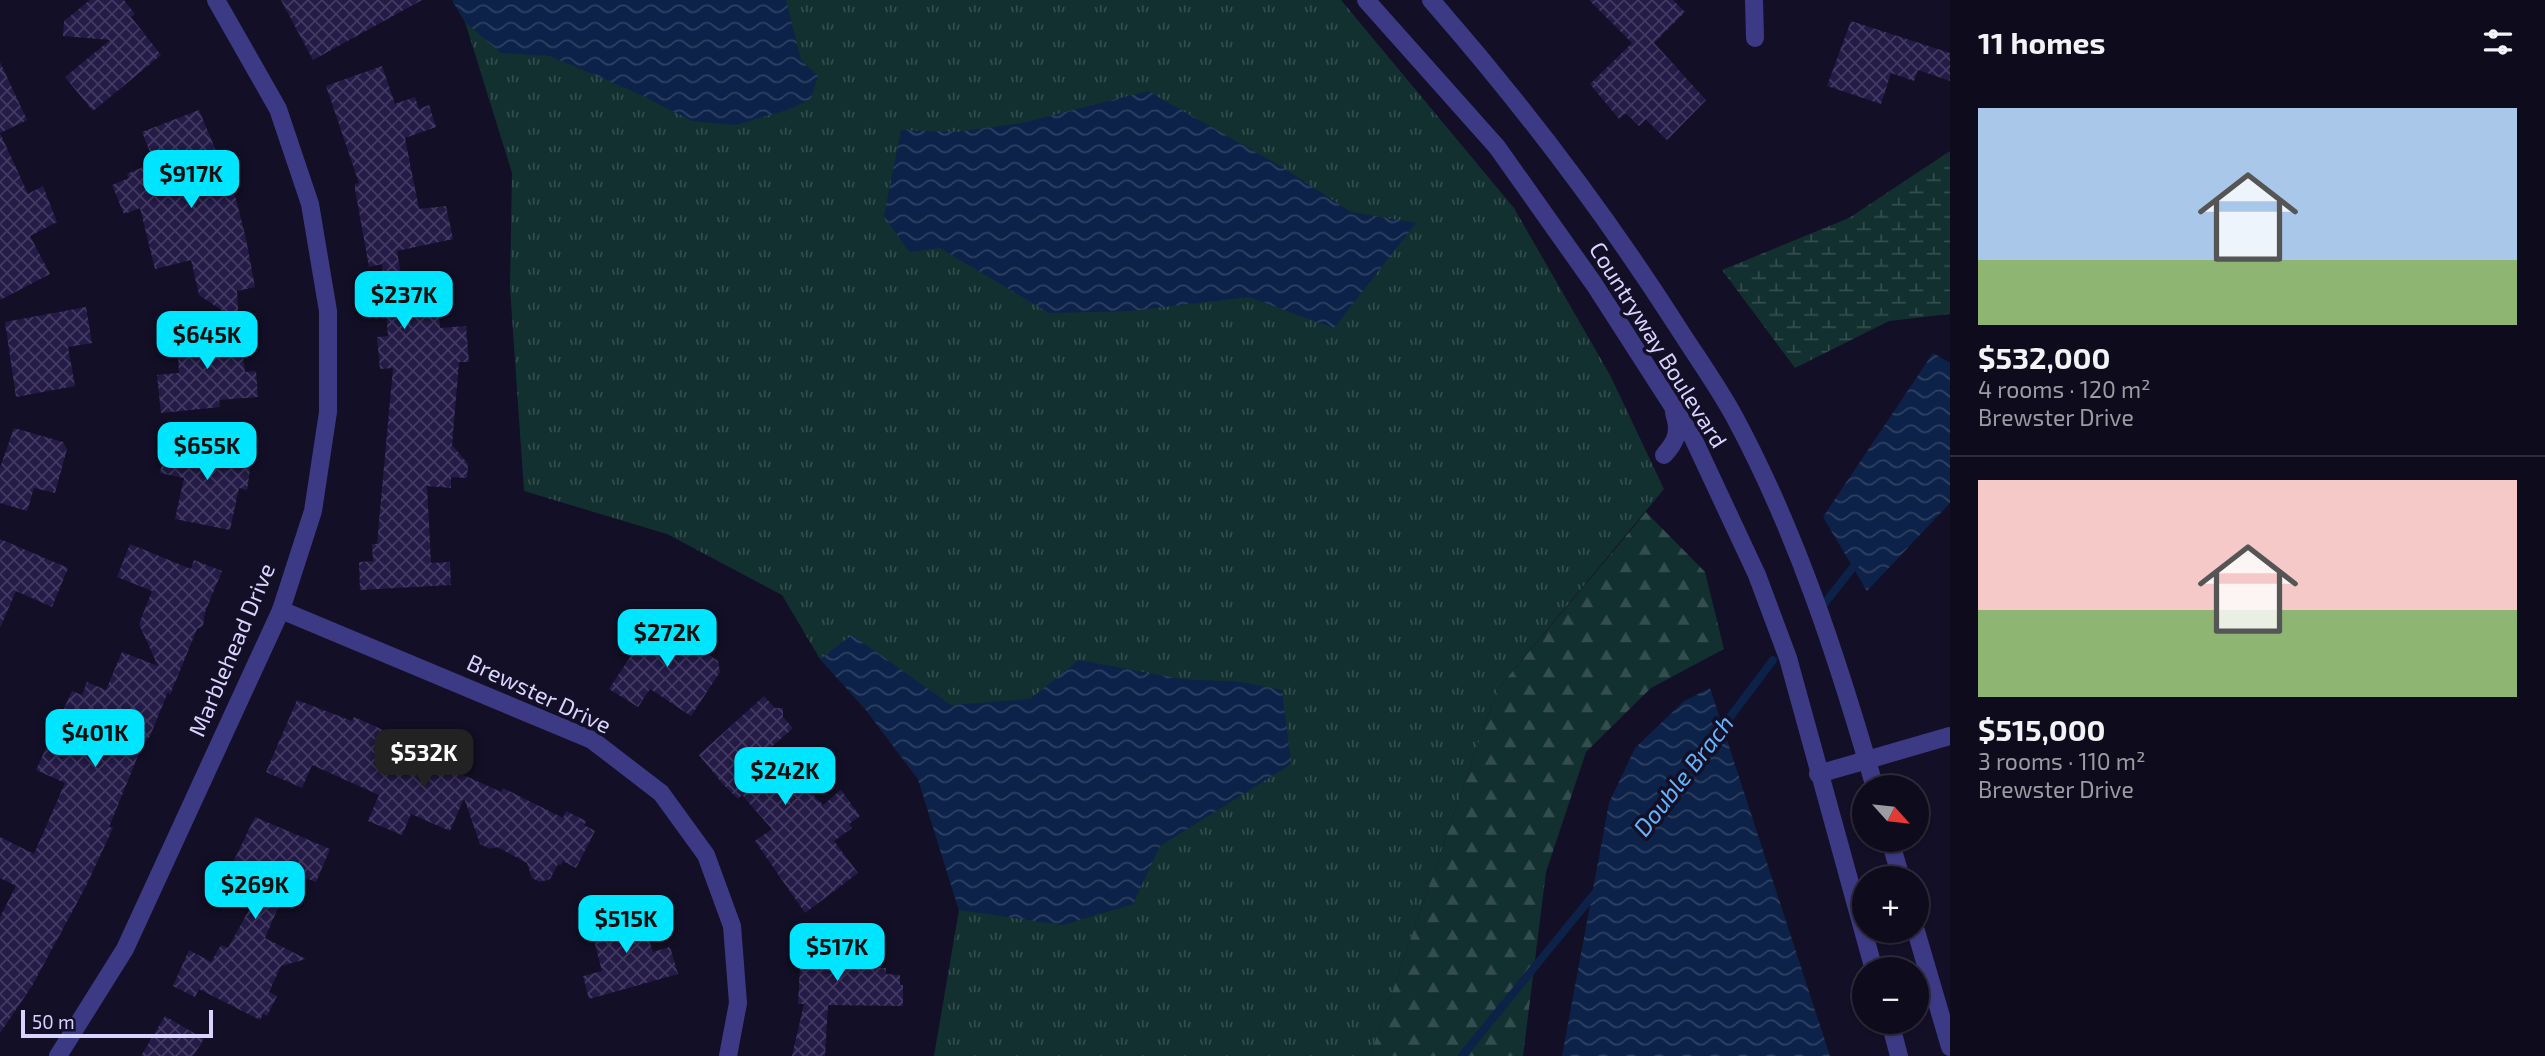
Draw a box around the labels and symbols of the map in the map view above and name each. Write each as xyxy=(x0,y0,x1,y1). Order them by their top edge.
pin: $917K xyxy=(142,150,240,210)
street label: Countryway Boulevard xyxy=(1584,236,1734,453)
pin: $237K xyxy=(355,272,453,331)
pin: $645K xyxy=(158,312,256,371)
pin: $655K xyxy=(158,422,256,482)
street label: Marblehead Drive xyxy=(182,559,280,740)
pin: $272K xyxy=(618,610,716,669)
street label: Brewster Drive xyxy=(463,647,616,739)
water label: Double Brach xyxy=(1627,709,1739,841)
pin: $401K xyxy=(46,710,144,769)
pin: $532K xyxy=(375,730,473,789)
pin: $242K xyxy=(736,748,834,807)
north arrow xyxy=(1852,775,1928,852)
pin: $269K xyxy=(206,862,304,921)
pin: $515K xyxy=(577,895,675,955)
pin: $517K xyxy=(788,923,886,983)
scale bar xyxy=(21,1007,214,1039)

